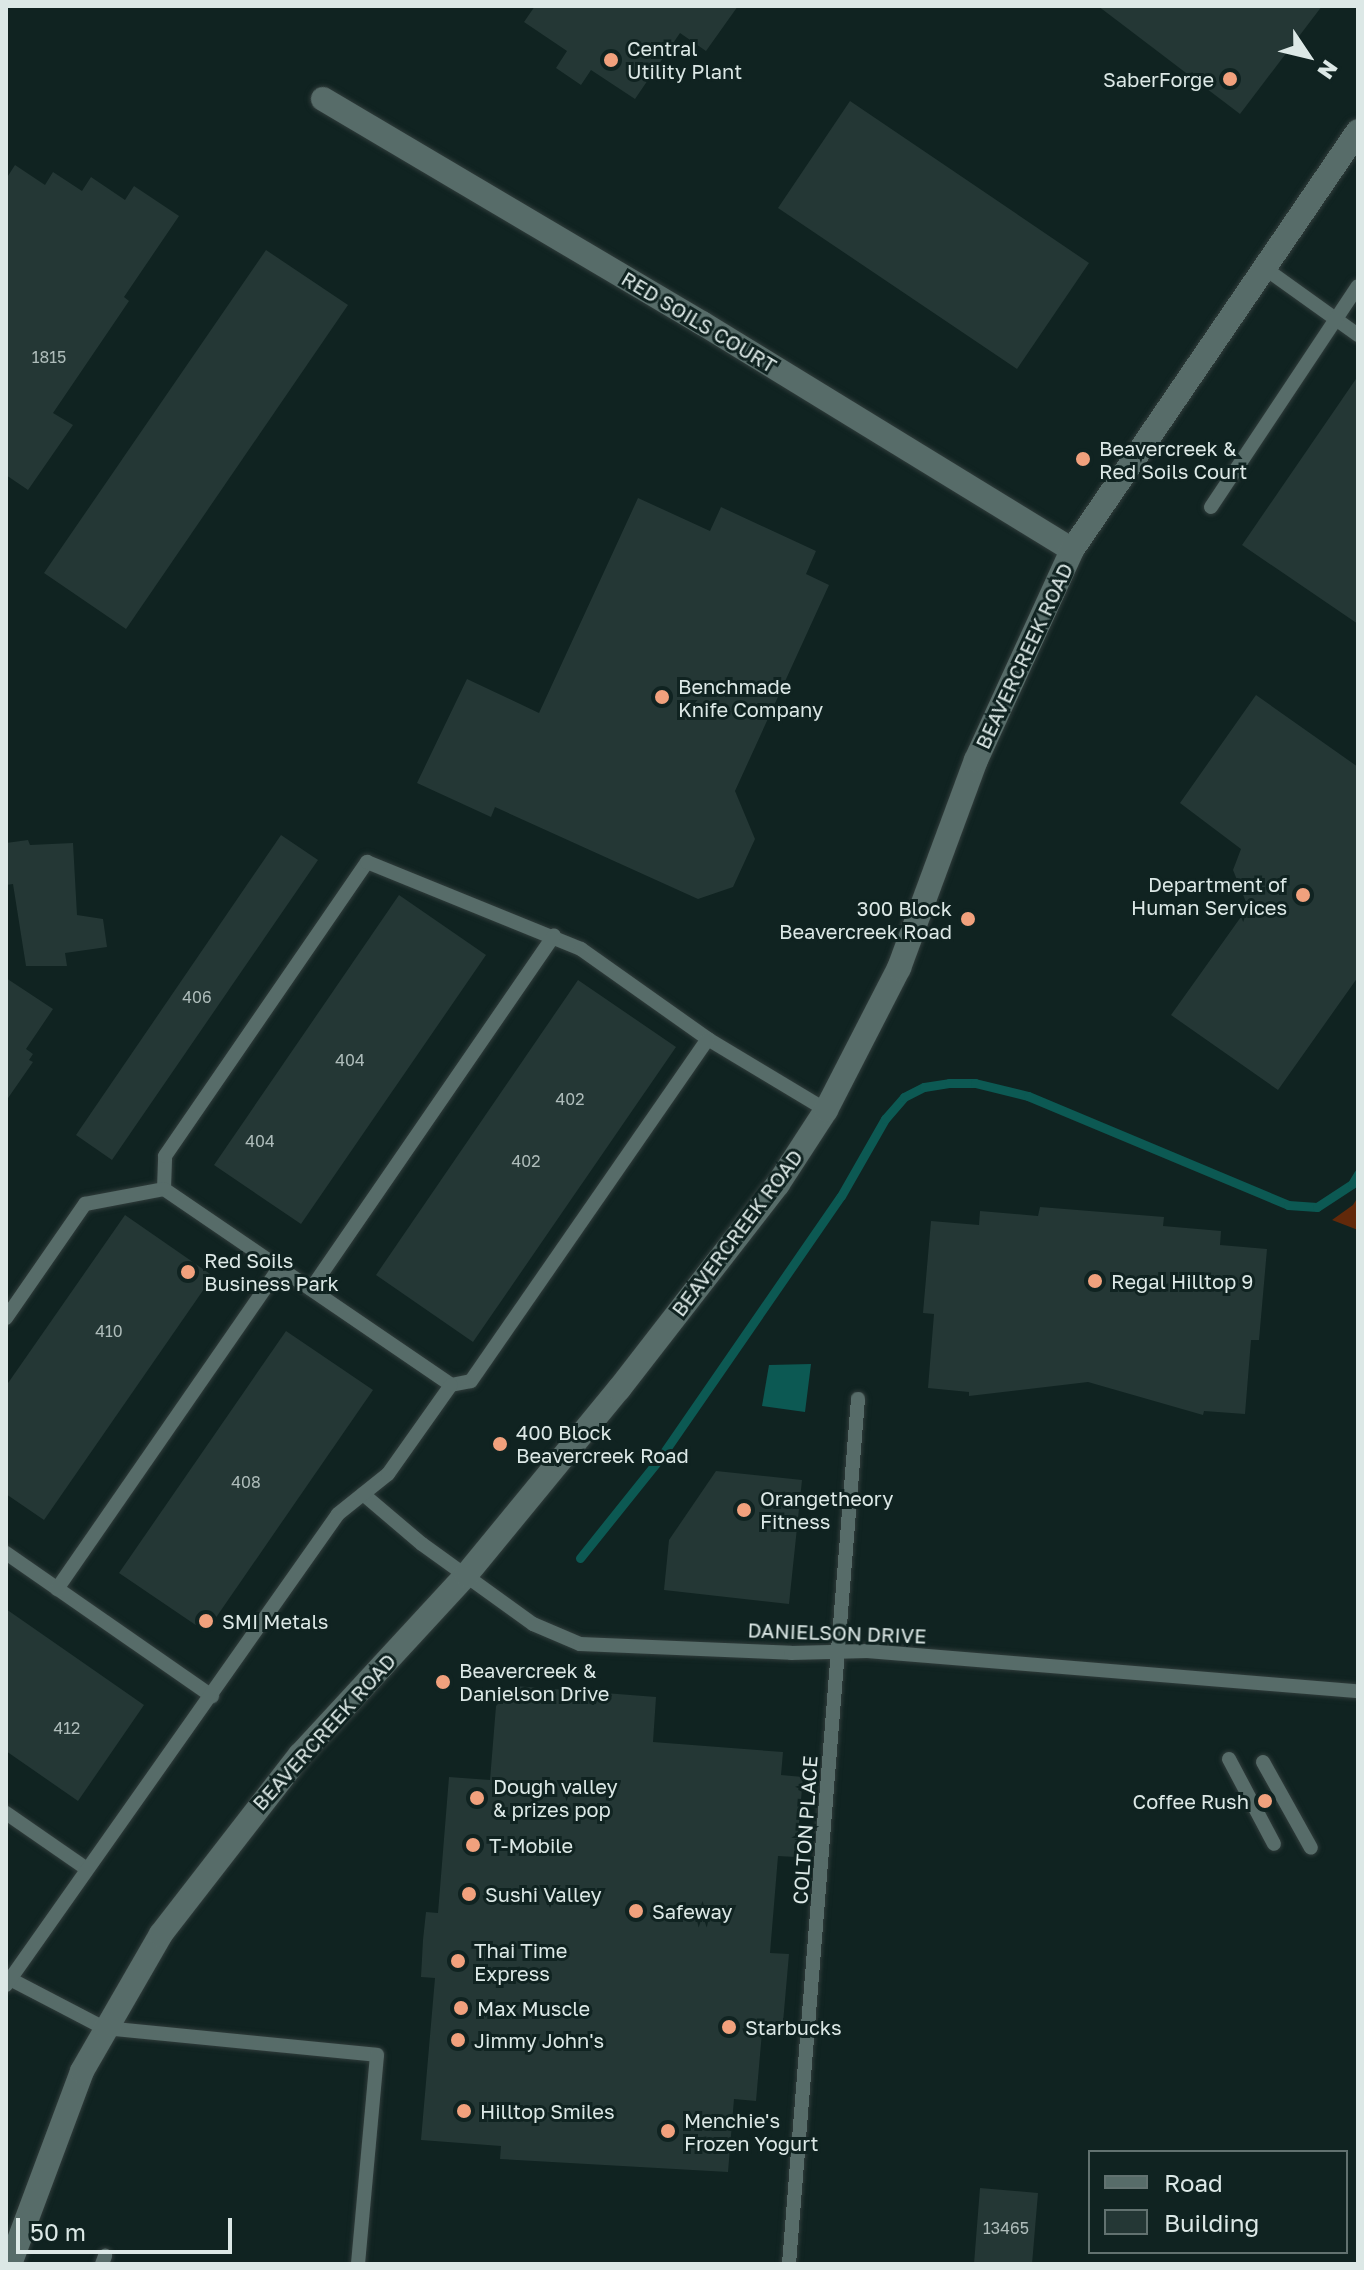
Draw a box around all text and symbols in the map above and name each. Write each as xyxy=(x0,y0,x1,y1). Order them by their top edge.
north arrow xyxy=(1268,16,1348,96)
place label: Central Utility Plant xyxy=(627,36,742,83)
marker: Central Utility Plant xyxy=(602,51,620,69)
text: N xyxy=(1312,55,1344,85)
place label: SaberForge xyxy=(1103,67,1214,91)
marker: SaberForge xyxy=(1221,70,1239,88)
street label: RED SOILS COURT xyxy=(617,266,781,378)
house number: 1815 xyxy=(32,347,66,367)
place label: Beavercreek & Red Soils Court xyxy=(1099,436,1247,483)
marker: Beavercreek & Red Soils Court xyxy=(1074,450,1092,468)
street label: BEAVERCREEK ROAD xyxy=(970,559,1078,753)
place label: Benchmade Knife Company xyxy=(678,674,823,721)
marker: Benchmade Knife Company xyxy=(653,688,671,706)
place label: Department of Human Services xyxy=(1131,872,1287,919)
marker: Department of Human Services xyxy=(1294,886,1312,904)
place label: 300 Block Beavercreek Road xyxy=(779,896,952,943)
marker: 300 Block Beavercreek Road xyxy=(959,910,977,928)
house number: 406 xyxy=(182,987,212,1007)
house number: 404 xyxy=(335,1050,365,1070)
house number: 402 xyxy=(556,1089,584,1109)
house number: 404 xyxy=(245,1131,275,1151)
street label: BEAVERCREEK ROAD xyxy=(667,1145,807,1321)
house number: 402 xyxy=(512,1151,540,1171)
place label: Red Soils Business Park xyxy=(204,1248,339,1295)
marker: Red Soils Business Park xyxy=(179,1263,197,1281)
place label: Regal Hilltop 9 xyxy=(1111,1269,1253,1293)
marker: Regal Hilltop 9 xyxy=(1086,1272,1104,1290)
house number: 410 xyxy=(95,1321,123,1341)
place label: 400 Block Beavercreek Road xyxy=(516,1420,689,1467)
marker: 400 Block Beavercreek Road xyxy=(491,1435,509,1453)
house number: 408 xyxy=(231,1472,261,1492)
place label: Orangetheory Fitness xyxy=(760,1486,893,1533)
marker: Orangetheory Fitness xyxy=(735,1501,753,1519)
place label: SMI Metals xyxy=(222,1609,328,1633)
marker: SMI Metals xyxy=(197,1612,215,1630)
street label: DANIELSON DRIVE xyxy=(747,1618,927,1648)
street label: BEAVERCREEK ROAD xyxy=(247,1649,401,1815)
place label: Beavercreek & Danielson Drive xyxy=(459,1658,609,1705)
marker: Beavercreek & Danielson Drive xyxy=(434,1673,452,1691)
house number: 412 xyxy=(54,1718,80,1738)
street label: COLTON PLACE xyxy=(788,1755,822,1905)
place label: Dough valley & prizes pop xyxy=(493,1774,618,1821)
marker: Dough valley & prizes pop xyxy=(468,1789,486,1807)
place label: Coffee Rush xyxy=(1133,1789,1249,1813)
marker: Coffee Rush xyxy=(1256,1792,1274,1810)
place label: T-Mobile xyxy=(489,1833,573,1857)
marker: T-Mobile xyxy=(464,1836,482,1854)
place label: Sushi Valley xyxy=(485,1882,602,1906)
marker: Sushi Valley xyxy=(460,1885,478,1903)
place label: Safeway xyxy=(652,1899,732,1923)
marker: Safeway xyxy=(627,1902,645,1920)
place label: Thai Time Express xyxy=(474,1938,567,1985)
marker: Thai Time Express xyxy=(449,1952,467,1970)
place label: Max Muscle xyxy=(477,1996,590,2020)
marker: Max Muscle xyxy=(452,1999,470,2017)
place label: Starbucks xyxy=(745,2015,842,2039)
marker: Starbucks xyxy=(720,2018,738,2036)
place label: Jimmy John's xyxy=(474,2028,604,2052)
marker: Jimmy John's xyxy=(449,2031,467,2049)
place label: Hilltop Smiles xyxy=(480,2099,615,2123)
marker: Hilltop Smiles xyxy=(455,2102,473,2120)
place label: Menchie's Frozen Yogurt xyxy=(684,2108,818,2155)
marker: Menchie's Frozen Yogurt xyxy=(659,2122,677,2140)
legend xyxy=(1088,2150,1348,2254)
text: Road xyxy=(1164,2168,1223,2197)
scale bar xyxy=(20,2202,236,2252)
text: Building xyxy=(1164,2208,1259,2237)
text: 50 m xyxy=(30,2217,86,2246)
house number: 13465 xyxy=(983,2218,1029,2238)

